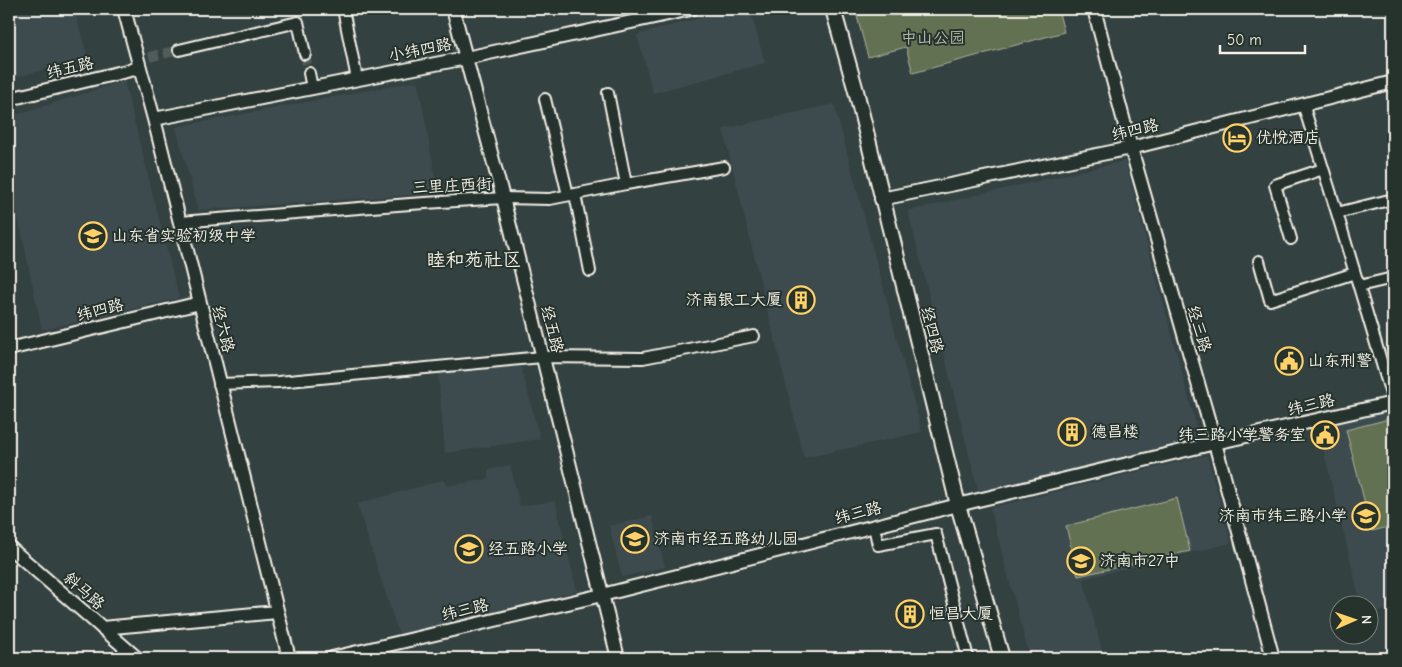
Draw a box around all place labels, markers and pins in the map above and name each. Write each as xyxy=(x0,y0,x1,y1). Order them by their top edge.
hotel icon: 优悦酒店 xyxy=(1222,123,1252,153)
place label: 优悦酒店 xyxy=(1256,129,1320,147)
school or university icon: 山东省实验初级中学 xyxy=(78,221,108,251)
place label: 山东省实验初级中学 xyxy=(112,227,256,245)
building icon: 济南银工大厦 xyxy=(786,285,816,315)
place label: 济南银工大厦 xyxy=(686,291,782,309)
public building icon: 山东刑警 xyxy=(1274,346,1304,376)
place label: 山东刑警 xyxy=(1308,352,1372,370)
building icon: 德昌楼 xyxy=(1057,417,1087,447)
public building icon: 纬三路小学警务室 xyxy=(1310,420,1340,450)
place label: 德昌楼 xyxy=(1091,423,1139,441)
place label: 纬三路小学警务室 xyxy=(1178,426,1306,444)
school or university icon: 济南市纬三路小学 xyxy=(1351,501,1381,531)
place label: 济南市纬三路小学 xyxy=(1219,507,1347,525)
school or university icon: 济南市经五路幼儿园 xyxy=(620,524,650,554)
place label: 济南市经五路幼儿园 xyxy=(654,530,798,548)
school or university icon: 经五路小学 xyxy=(454,534,484,564)
place label: 经五路小学 xyxy=(488,540,568,558)
school or university icon: 济南市27中 xyxy=(1066,546,1096,576)
place label: 济南市27中 xyxy=(1100,552,1180,570)
building icon: 恒昌大厦 xyxy=(895,599,925,629)
place label: 恒昌大厦 xyxy=(929,605,993,623)

